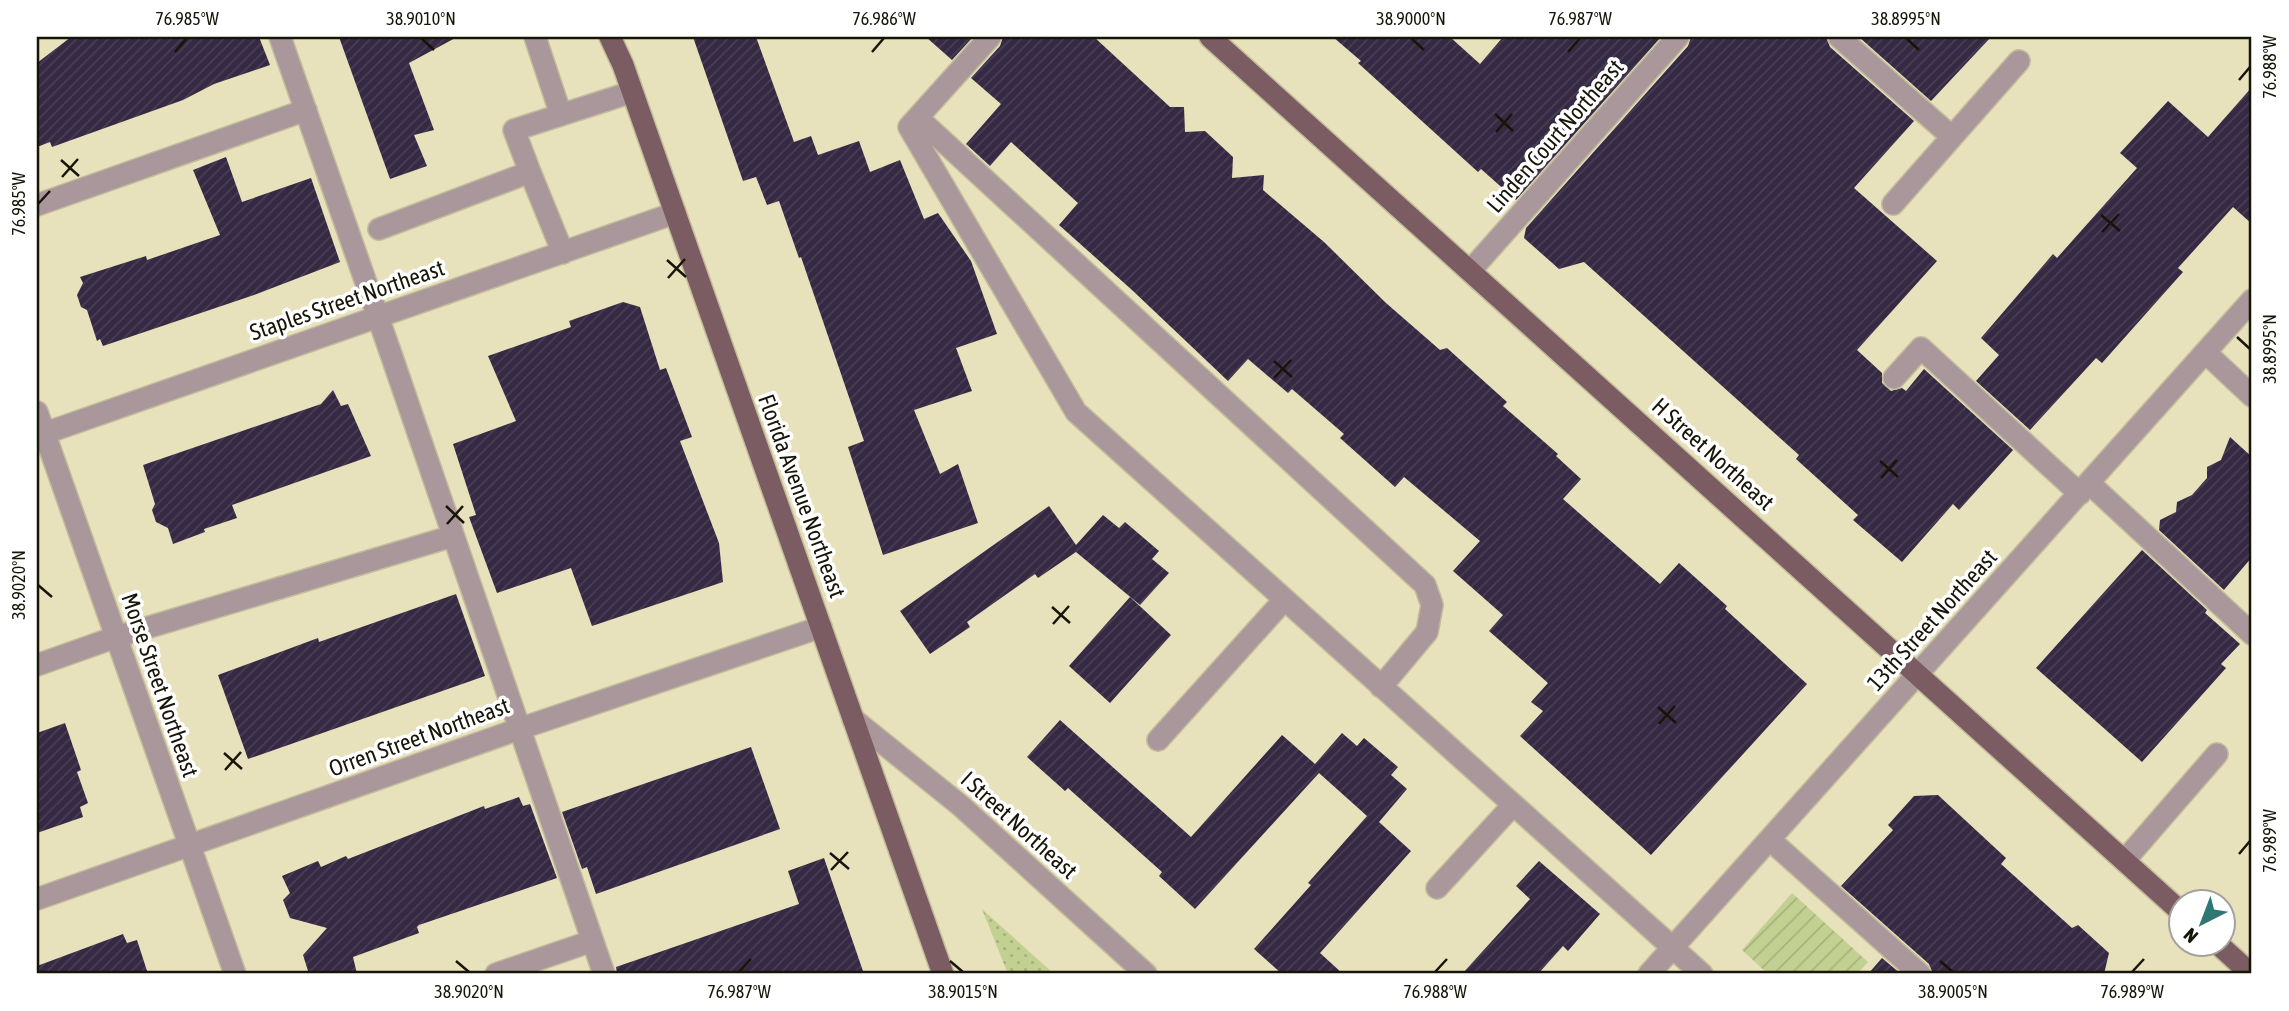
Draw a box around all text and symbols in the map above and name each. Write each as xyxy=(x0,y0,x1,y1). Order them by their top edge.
text: 76.985°W xyxy=(155,8,219,29)
text: 38.9010°N xyxy=(386,8,456,29)
text: 76.986°W xyxy=(852,8,916,29)
text: 38.9000°N xyxy=(1376,8,1446,29)
text: 76.987°W xyxy=(1548,8,1612,29)
text: 38.8995°N xyxy=(1871,8,1941,29)
text: 76.988°W xyxy=(2259,35,2280,99)
street label: Linden Court Northeast xyxy=(1481,54,1629,218)
text: 76.985°W xyxy=(8,172,29,236)
street label: Staples Street Northeast xyxy=(246,255,448,345)
text: 38.8995°N xyxy=(2259,314,2280,384)
street label: Florida Avenue Northeast xyxy=(753,391,851,601)
street label: H Street Northeast xyxy=(1647,393,1779,515)
street label: 13th Street Northeast xyxy=(1862,544,2002,696)
text: 38.9020°N xyxy=(8,550,29,620)
street label: Morse Street Northeast xyxy=(116,590,204,780)
street label: Orren Street Northeast xyxy=(325,692,513,782)
street label: I Street Northeast xyxy=(956,766,1082,884)
text: 76.989°W xyxy=(2259,809,2280,873)
north arrow xyxy=(2166,888,2236,958)
text: N xyxy=(2179,924,2202,948)
text: 38.9020°N xyxy=(434,981,504,1002)
text: 76.987°W xyxy=(707,981,771,1002)
text: 38.9015°N xyxy=(928,981,998,1002)
text: 76.988°W xyxy=(1403,981,1467,1002)
text: 38.9005°N xyxy=(1918,981,1988,1002)
text: 76.989°W xyxy=(2100,981,2164,1002)

